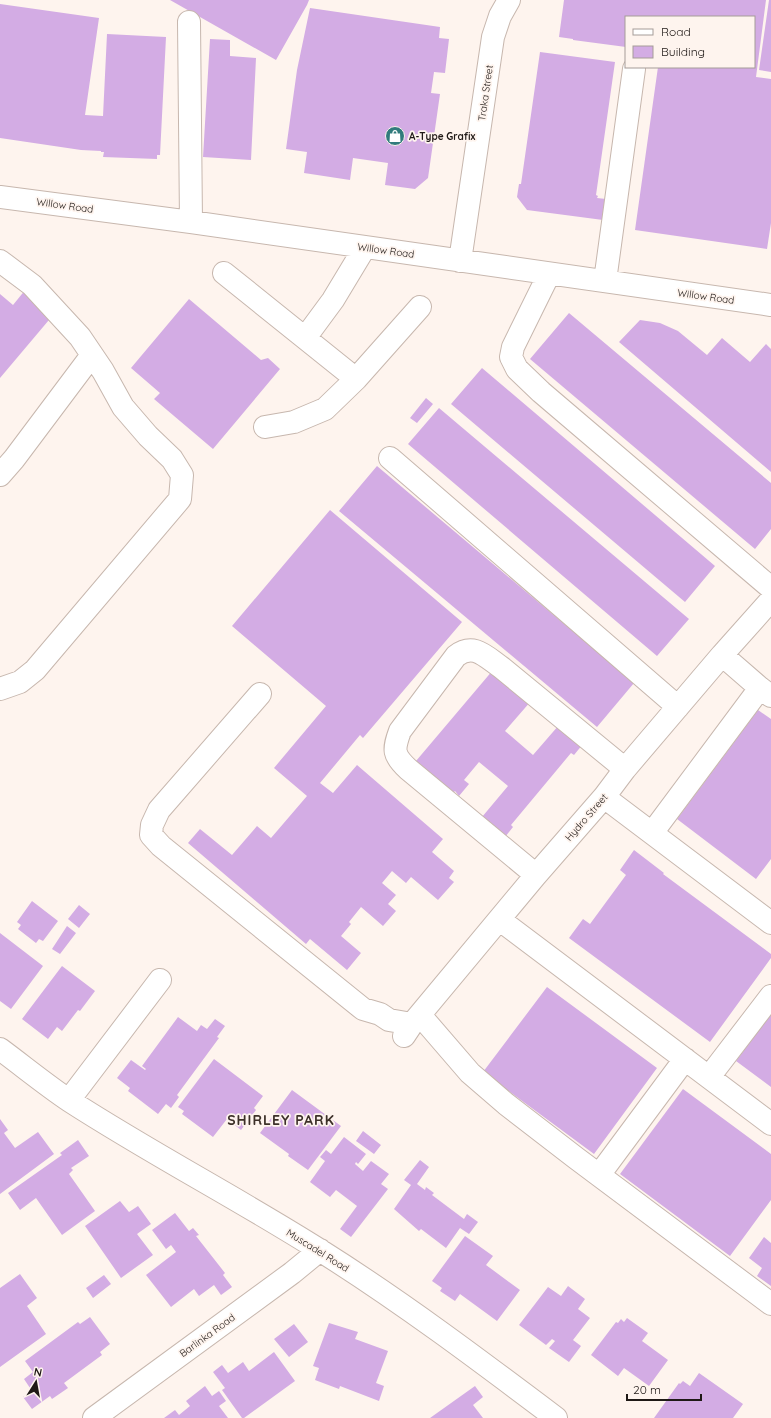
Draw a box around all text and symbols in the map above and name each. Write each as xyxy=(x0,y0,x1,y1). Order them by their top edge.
legend xyxy=(625,16,755,68)
text: Road xyxy=(661,24,691,39)
text: Building xyxy=(661,44,705,59)
street label: Traka Street xyxy=(475,64,496,122)
shop icon: A-Type Grafix xyxy=(384,125,406,147)
place label: A-Type Grafix xyxy=(409,130,476,143)
street label: Willow Road xyxy=(36,195,94,216)
street label: Willow Road xyxy=(357,240,415,261)
street label: Willow Road xyxy=(677,286,735,307)
street label: Hydro Street xyxy=(562,790,611,844)
district label: SHIRLEY PARK xyxy=(227,1111,335,1129)
street label: Muscadel Road xyxy=(284,1226,351,1275)
street label: Barlinka Road xyxy=(177,1311,238,1360)
north arrow xyxy=(16,1362,56,1402)
text: N xyxy=(33,1365,43,1380)
scale bar xyxy=(627,1376,701,1402)
text: 20 m xyxy=(633,1382,661,1397)

